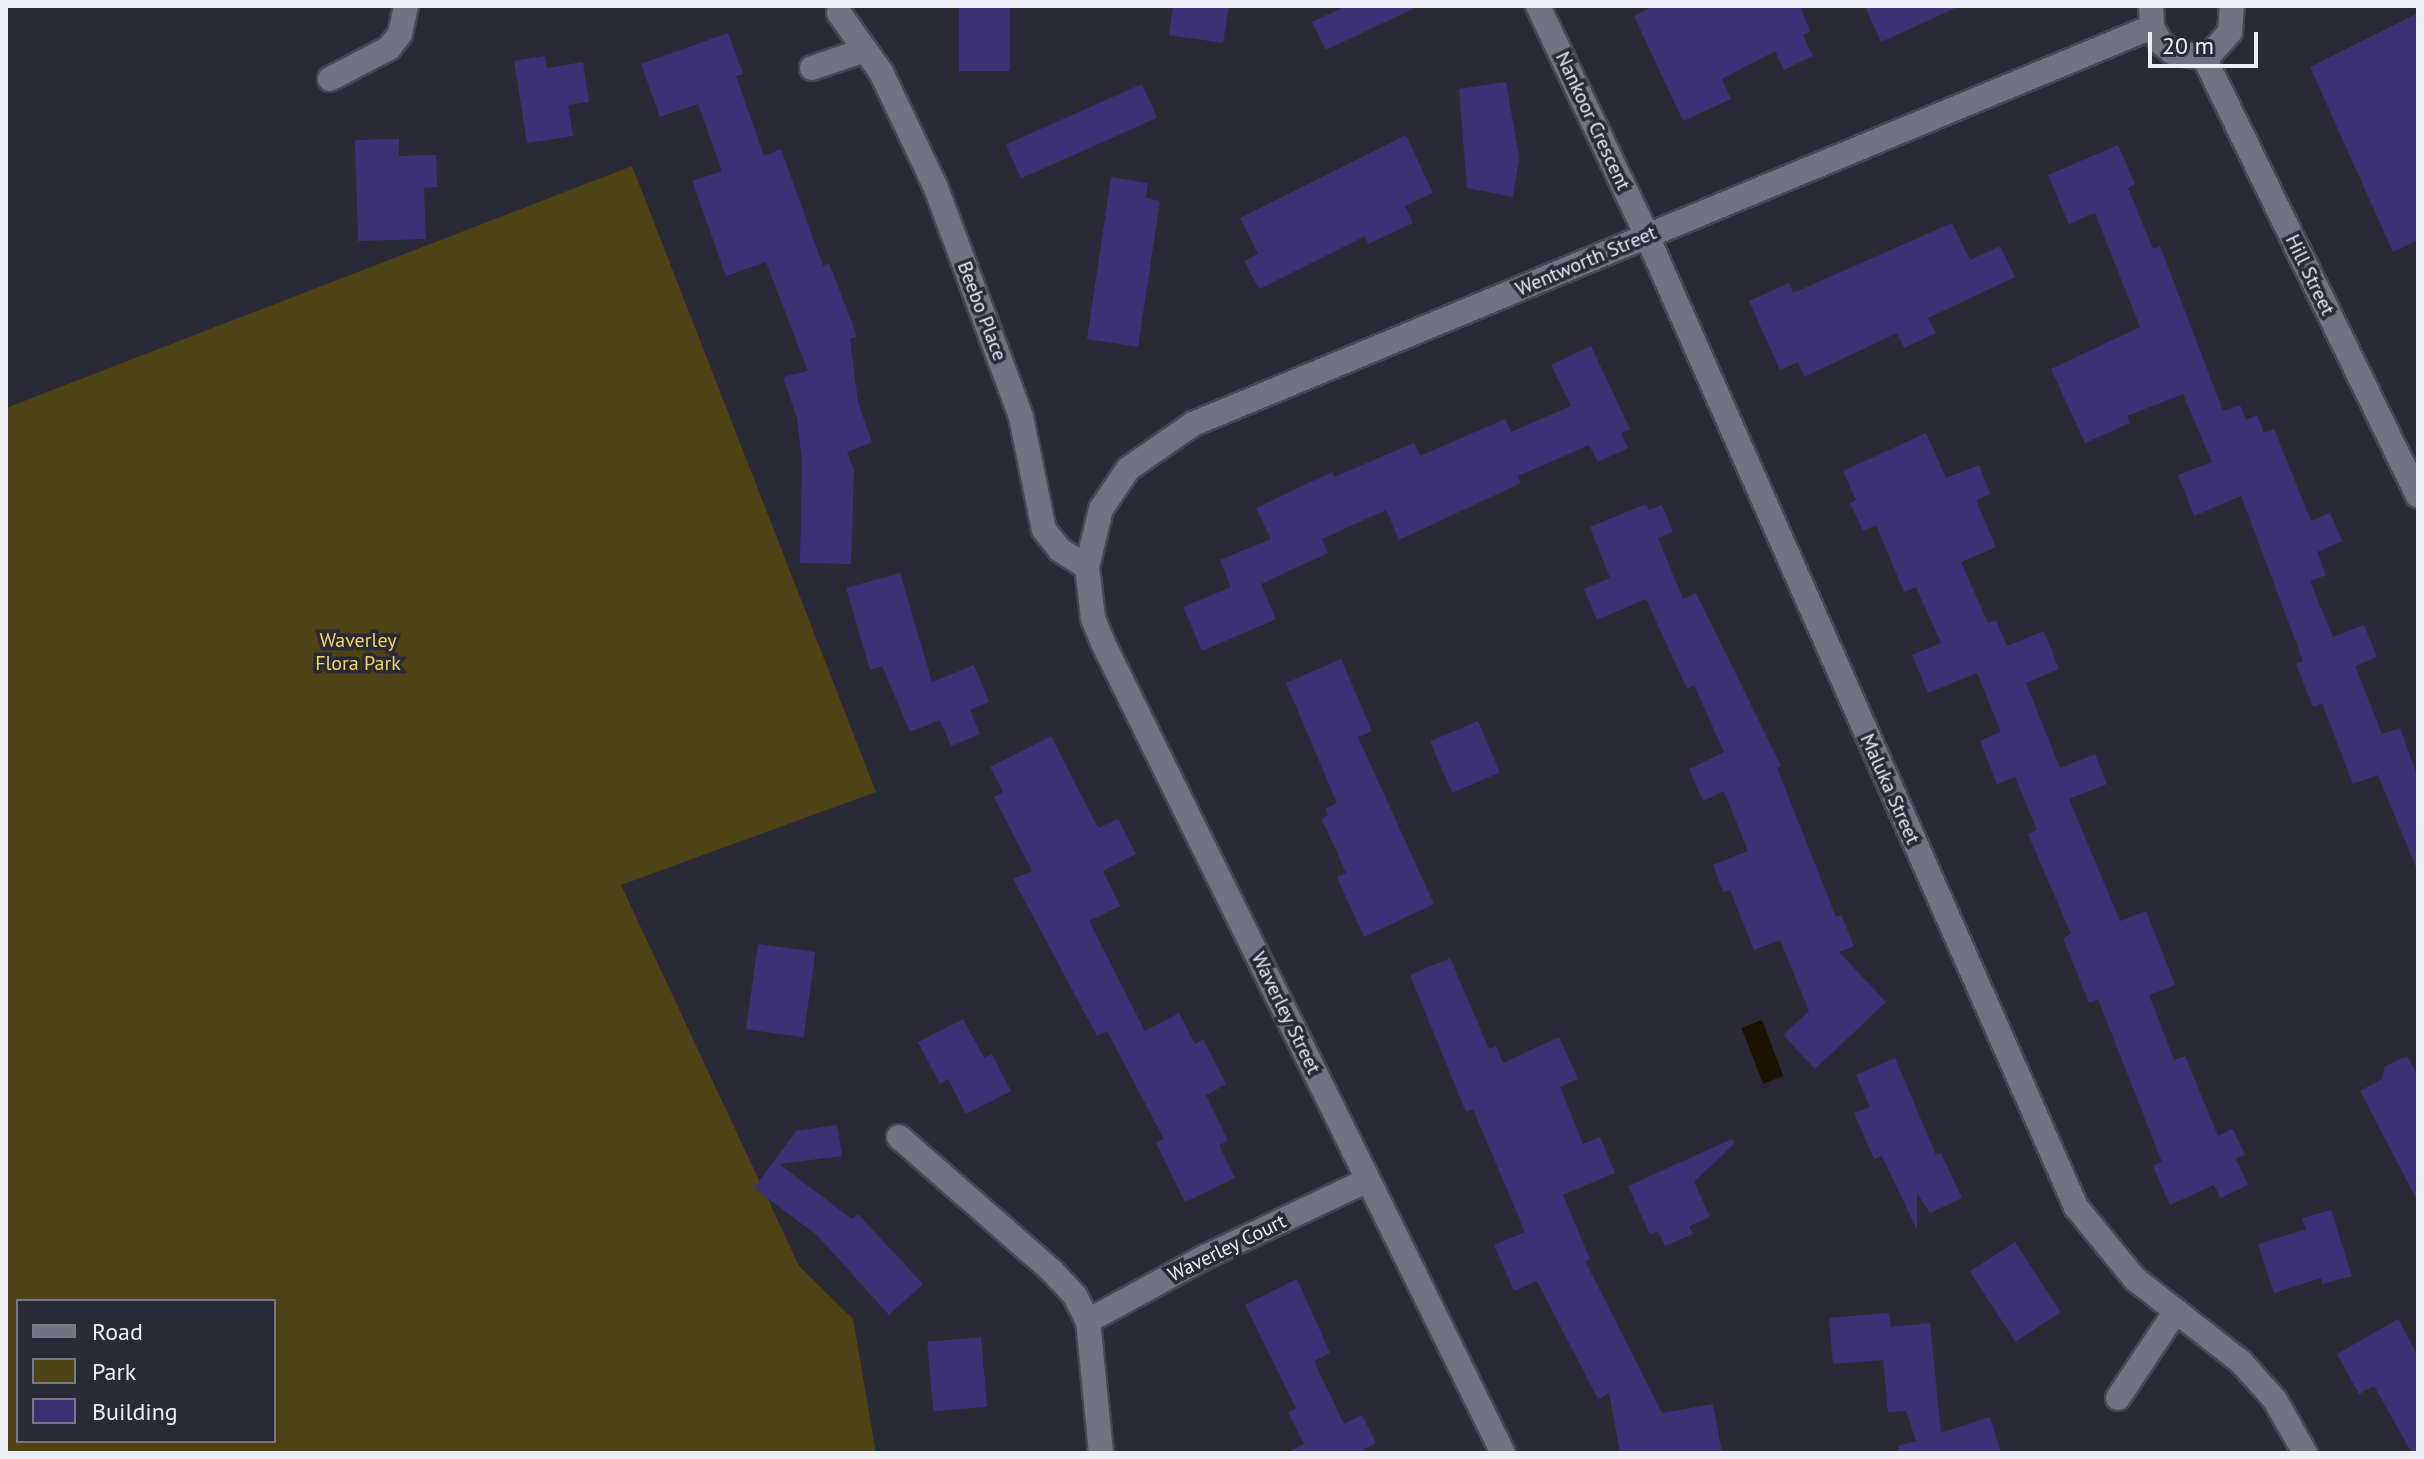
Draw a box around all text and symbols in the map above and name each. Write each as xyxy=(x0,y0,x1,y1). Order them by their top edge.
scale bar xyxy=(2152,16,2262,66)
text: 20 m xyxy=(2162,30,2214,61)
street label: Nankoor Crescent xyxy=(1550,48,1636,194)
street label: Wentworth Street xyxy=(1512,221,1660,301)
street label: Hill Street xyxy=(2280,231,2340,319)
street label: Beebo Place xyxy=(952,258,1012,364)
park label: Waverley Flora Park xyxy=(315,628,401,675)
street label: Maluka Street xyxy=(1855,730,1925,848)
street label: Waverley Street xyxy=(1246,948,1326,1078)
street label: Waverley Court xyxy=(1164,1209,1290,1287)
legend xyxy=(16,1299,276,1443)
text: Road xyxy=(92,1316,143,1347)
text: Park xyxy=(92,1356,136,1387)
text: Building xyxy=(92,1396,178,1427)

